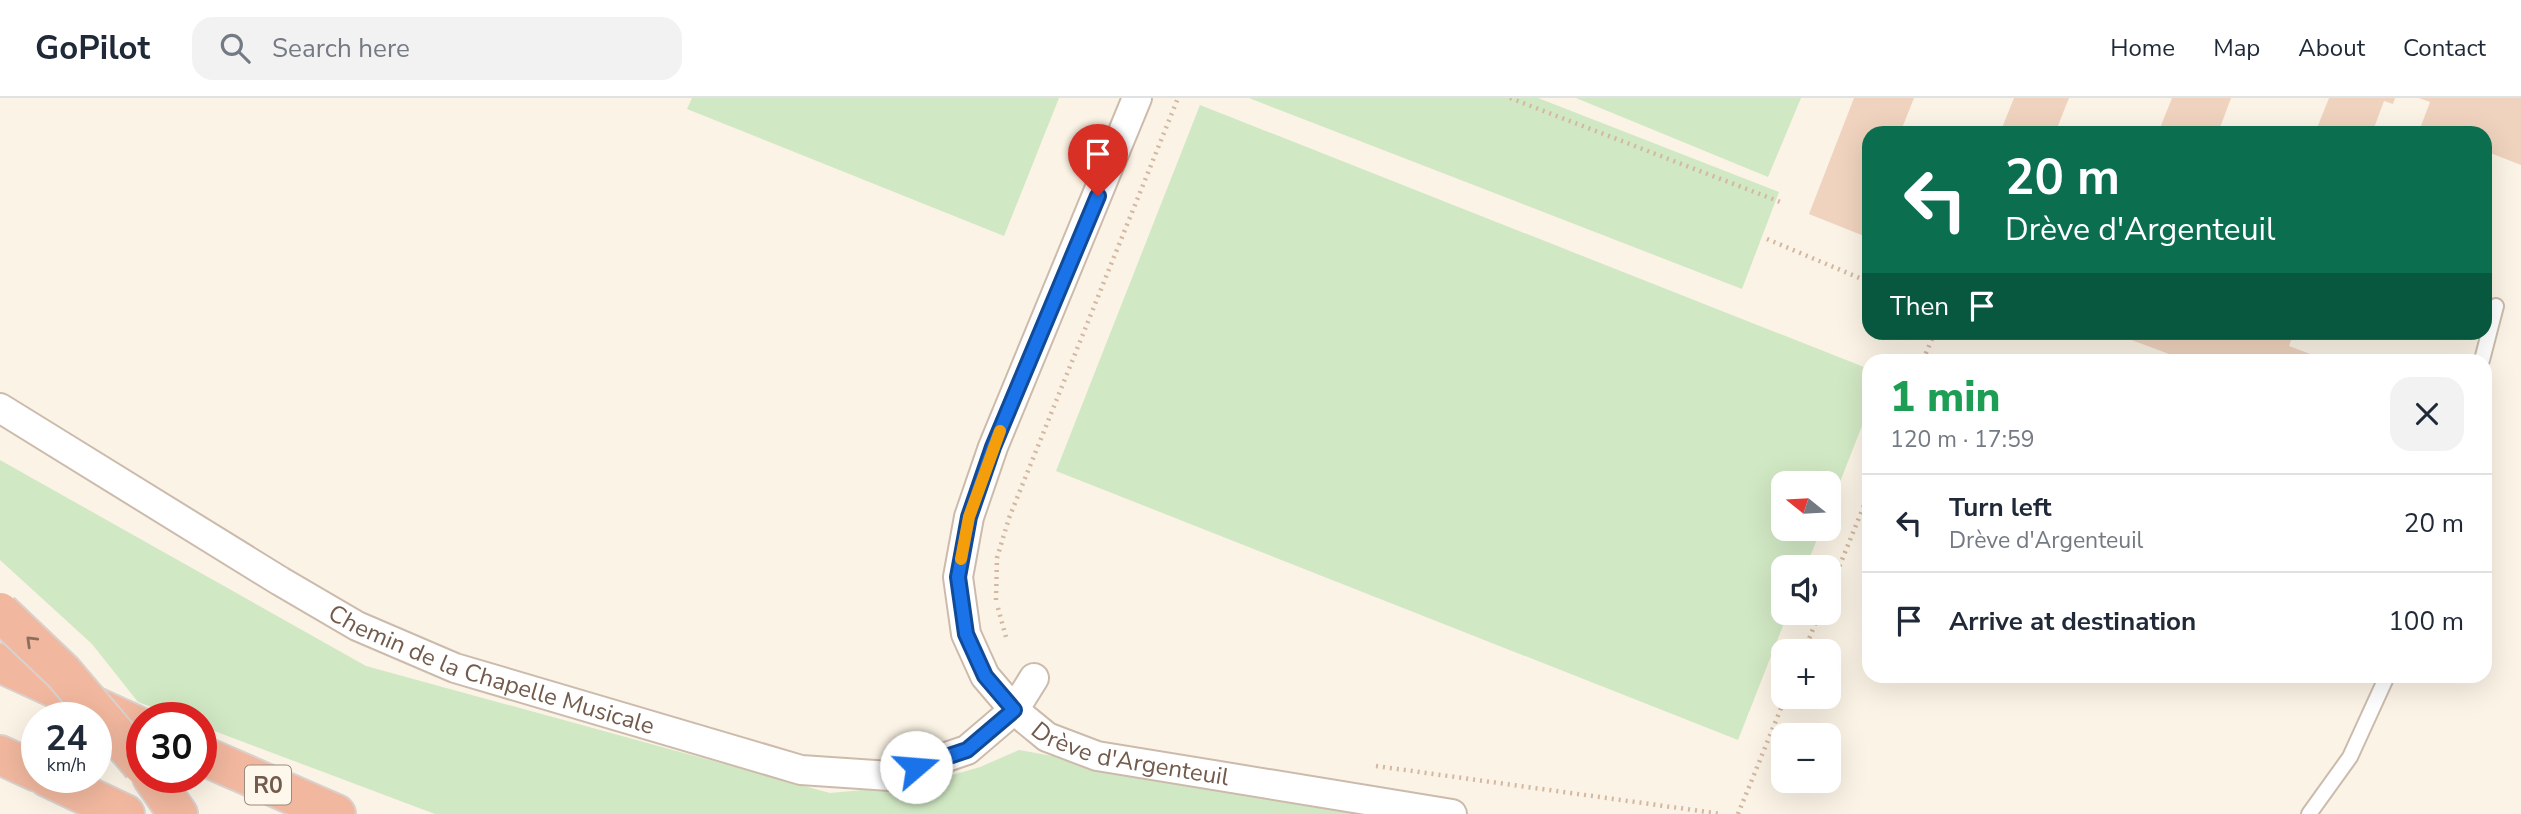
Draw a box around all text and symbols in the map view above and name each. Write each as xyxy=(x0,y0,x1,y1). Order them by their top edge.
search box xyxy=(192,17,682,80)
text: GoPilot xyxy=(35,26,150,71)
icon: search xyxy=(216,29,254,67)
text: Search here xyxy=(272,31,410,66)
text: Home xyxy=(2110,32,2175,64)
text: Map xyxy=(2213,32,2260,64)
text: About xyxy=(2298,32,2365,64)
text: Contact xyxy=(2403,32,2486,64)
pin xyxy=(1068,124,1128,196)
icon: arrive xyxy=(1079,135,1117,173)
text: 20 m xyxy=(2005,144,2120,211)
icon: left xyxy=(1890,154,1981,245)
text: Drève d'Argenteuil xyxy=(2005,208,2275,251)
icon: arrive xyxy=(1963,287,2001,325)
text: Then xyxy=(1890,289,1949,324)
text: 1 min xyxy=(1890,369,2000,426)
button: close xyxy=(2390,377,2464,451)
text: 120 m · 17:59 xyxy=(1890,424,2035,455)
north arrow xyxy=(1771,471,1841,541)
map controls xyxy=(1771,471,1841,793)
text: Turn left xyxy=(1949,490,2052,525)
icon: left xyxy=(1890,504,1928,542)
text: 20 m xyxy=(2404,506,2464,541)
text: Drève d'Argenteuil xyxy=(1949,525,2143,556)
button: sound xyxy=(1771,555,1841,625)
street label: Chemin de la Chapelle Musicale xyxy=(323,597,658,742)
icon: arrive xyxy=(1890,602,1928,640)
text: Arrive at destination xyxy=(1949,604,2196,639)
text: 100 m xyxy=(2388,604,2464,639)
one-way arrow xyxy=(26,637,39,650)
button: + xyxy=(1771,639,1841,709)
speed limit sign: 30 xyxy=(126,702,217,793)
street label: Drève d'Argenteuil xyxy=(1024,714,1231,793)
text: 24 xyxy=(45,715,88,762)
button: − xyxy=(1771,723,1841,793)
position arrow xyxy=(879,730,953,804)
text: km/h xyxy=(47,753,86,777)
road number: R0 xyxy=(245,765,291,804)

